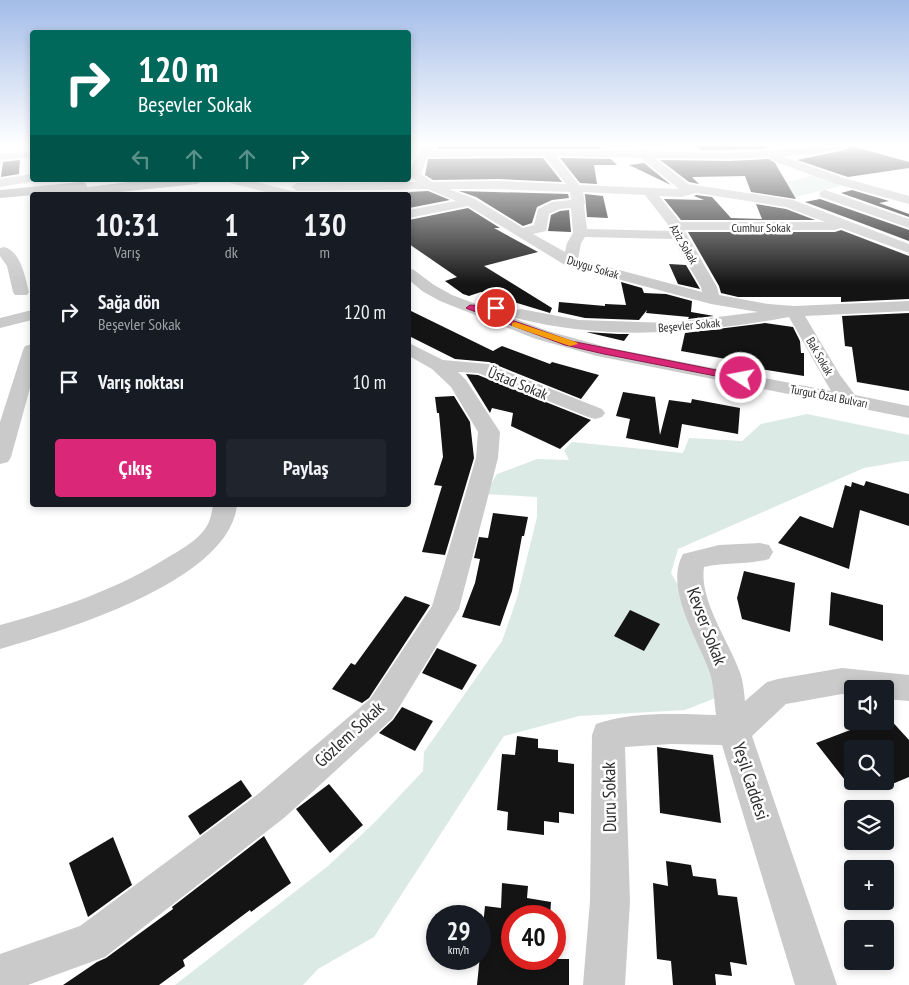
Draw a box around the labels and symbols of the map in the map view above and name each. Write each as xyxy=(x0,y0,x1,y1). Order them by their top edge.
street label: Cumhur Sokak xyxy=(731,220,791,235)
street label: Aziz Sokak xyxy=(667,221,702,267)
street label: Duygu Sokak xyxy=(565,252,621,282)
pin xyxy=(475,287,517,329)
street label: Beşevler Sokak xyxy=(657,315,721,335)
street label: Bak Sokak xyxy=(803,334,837,378)
position arrow xyxy=(714,351,766,403)
street label: Üstad Sokak xyxy=(485,362,551,404)
street label: Turgut Özal Bulvarı xyxy=(789,381,869,411)
street label: Kevser Sokak xyxy=(682,584,732,668)
street label: Gözlem Sokak xyxy=(309,696,389,772)
street label: Yeşil Caddesi xyxy=(728,739,774,823)
street label: Duru Sokak xyxy=(597,762,621,832)
speed limit sign: 40 xyxy=(501,905,566,970)

